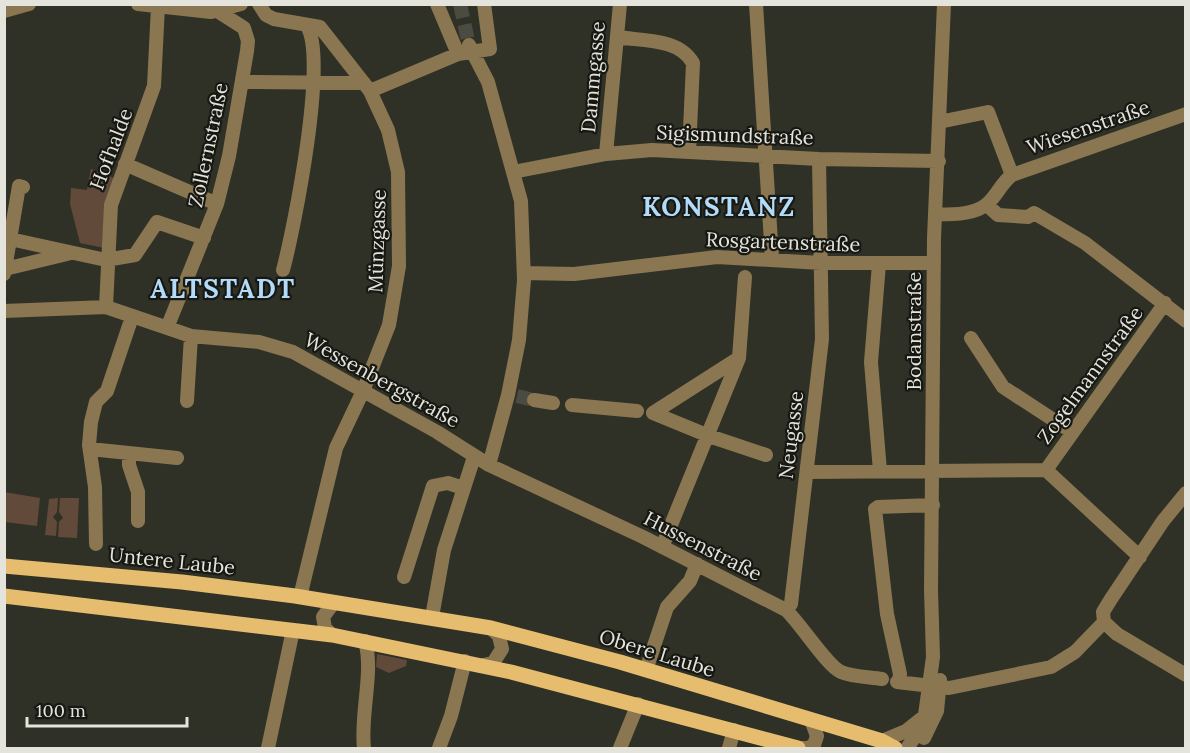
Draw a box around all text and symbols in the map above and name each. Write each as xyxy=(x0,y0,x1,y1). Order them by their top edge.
street label: Dammgasse xyxy=(575,20,610,134)
street label: Zollernstraße xyxy=(182,80,233,209)
street label: Wiesenstraße xyxy=(1023,94,1153,159)
street label: Hofhalde xyxy=(84,104,138,193)
street label: Sigismundstraße xyxy=(656,119,814,150)
street label: Münzgasse xyxy=(362,189,391,293)
district label: KONSTANZ xyxy=(642,190,796,223)
street label: Rosgartenstraße xyxy=(705,226,861,257)
street label: Bodanstraße xyxy=(901,271,926,390)
district label: ALTSTADT xyxy=(150,272,296,305)
street label: Zogelmannstraße xyxy=(1031,301,1148,448)
street label: Wessenbergstraße xyxy=(300,326,464,433)
street label: Neugasse xyxy=(773,389,808,480)
street label: Hussenstraße xyxy=(640,505,766,586)
street label: Untere Laube xyxy=(108,541,237,580)
street label: Obere Laube xyxy=(596,623,718,682)
scale bar xyxy=(27,690,188,728)
text: 100 m xyxy=(36,699,86,722)

